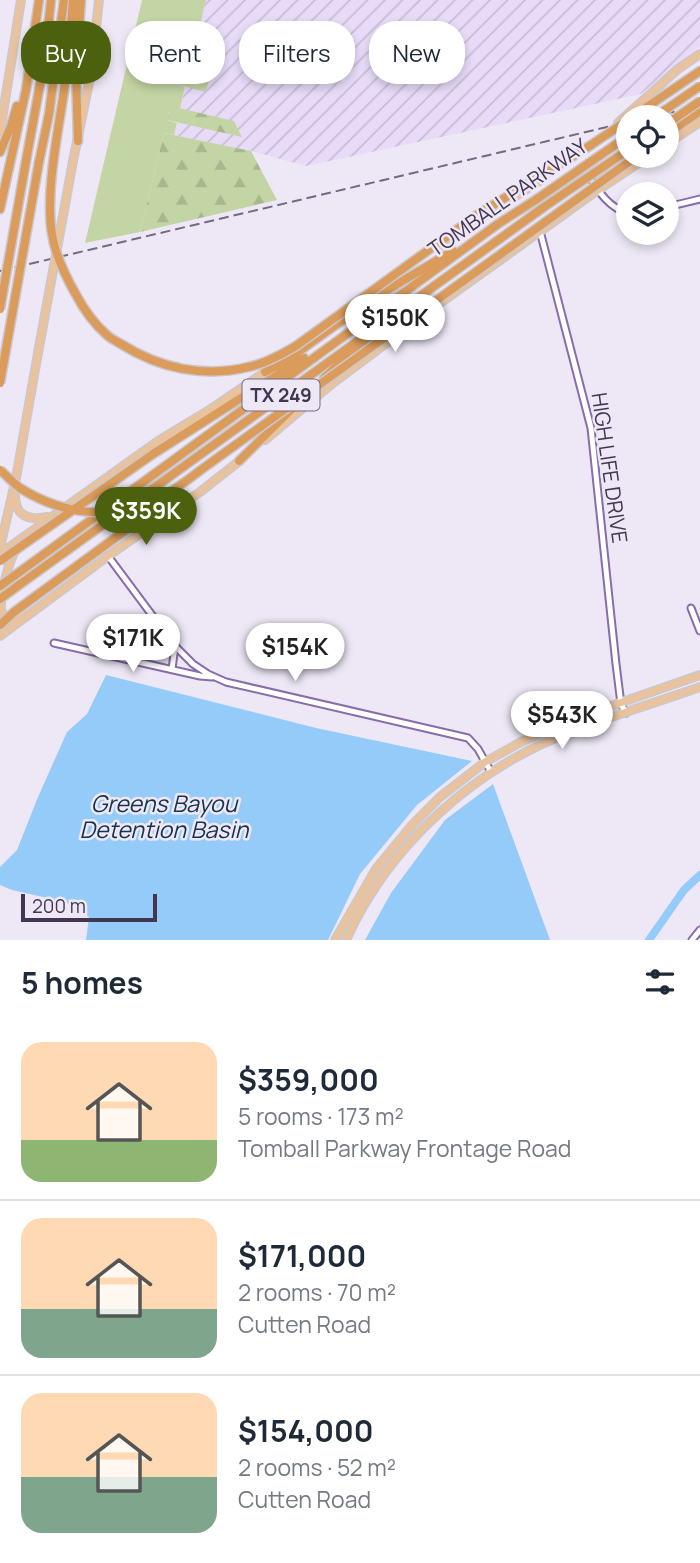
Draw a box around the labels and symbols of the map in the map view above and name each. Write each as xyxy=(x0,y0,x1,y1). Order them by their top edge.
street label: TOMBALL PARKWAY xyxy=(422,131,593,263)
pin: $150K xyxy=(346,294,444,354)
road number: TX 249 xyxy=(243,380,320,410)
street label: HIGH LIFE DRIVE xyxy=(586,391,634,545)
pin: $359K xyxy=(97,488,195,547)
pin: $171K xyxy=(84,614,182,674)
pin: $154K xyxy=(246,624,344,683)
pin: $543K xyxy=(513,692,611,751)
water label: Greens Bayou Detention Basin xyxy=(80,787,250,845)
scale bar xyxy=(21,891,158,923)

